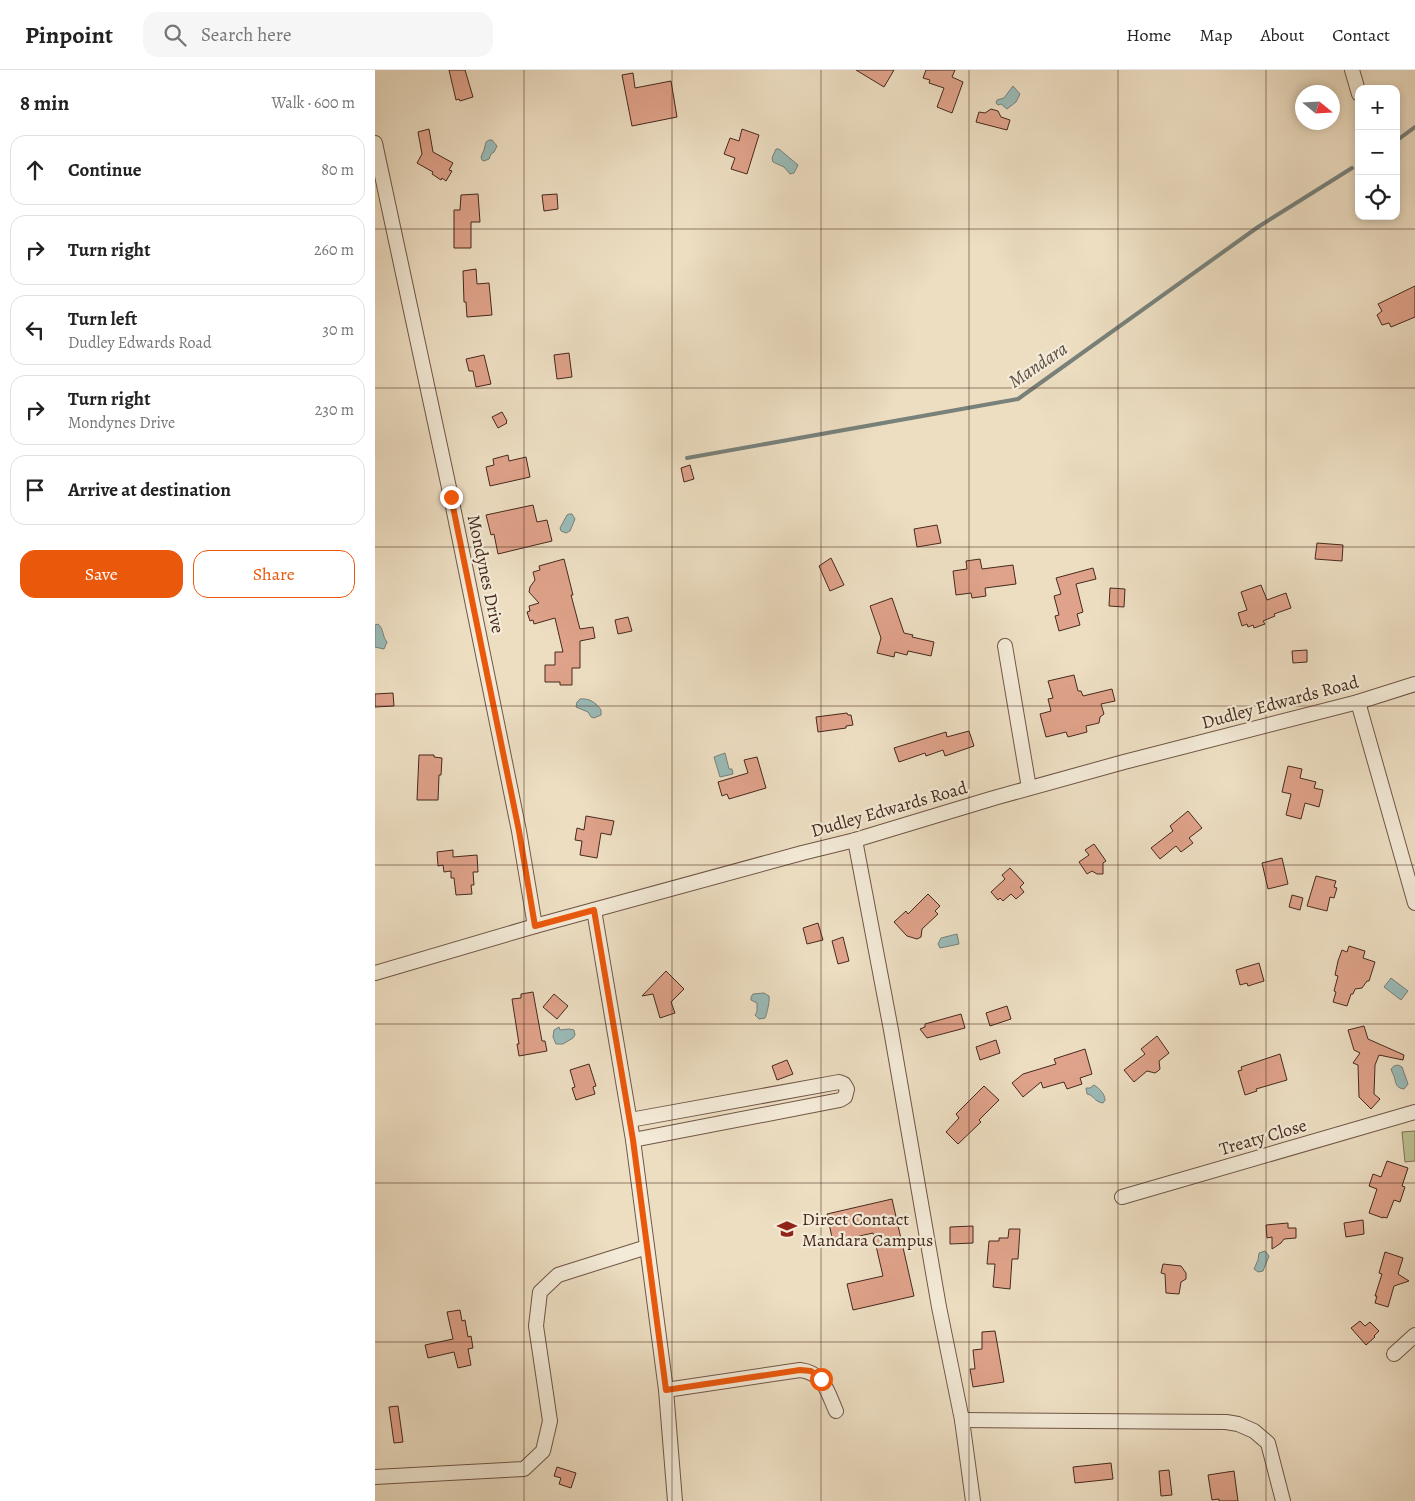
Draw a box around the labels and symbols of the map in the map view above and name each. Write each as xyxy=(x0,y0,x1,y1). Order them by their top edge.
north arrow xyxy=(1295,85,1340,130)
water label: Mandara xyxy=(1003,336,1073,394)
route end xyxy=(440,486,463,509)
street label: Mondynes Drive xyxy=(462,513,510,635)
street label: Dudley Edwards Road xyxy=(1199,669,1361,734)
street label: Dudley Edwards Road xyxy=(808,775,970,843)
street label: Treaty Close xyxy=(1216,1113,1310,1161)
place label: Direct Contact Mandara Campus xyxy=(802,1207,933,1252)
school or university icon: Direct Contact Mandara Campus xyxy=(776,1218,798,1240)
route start xyxy=(810,1368,833,1391)

